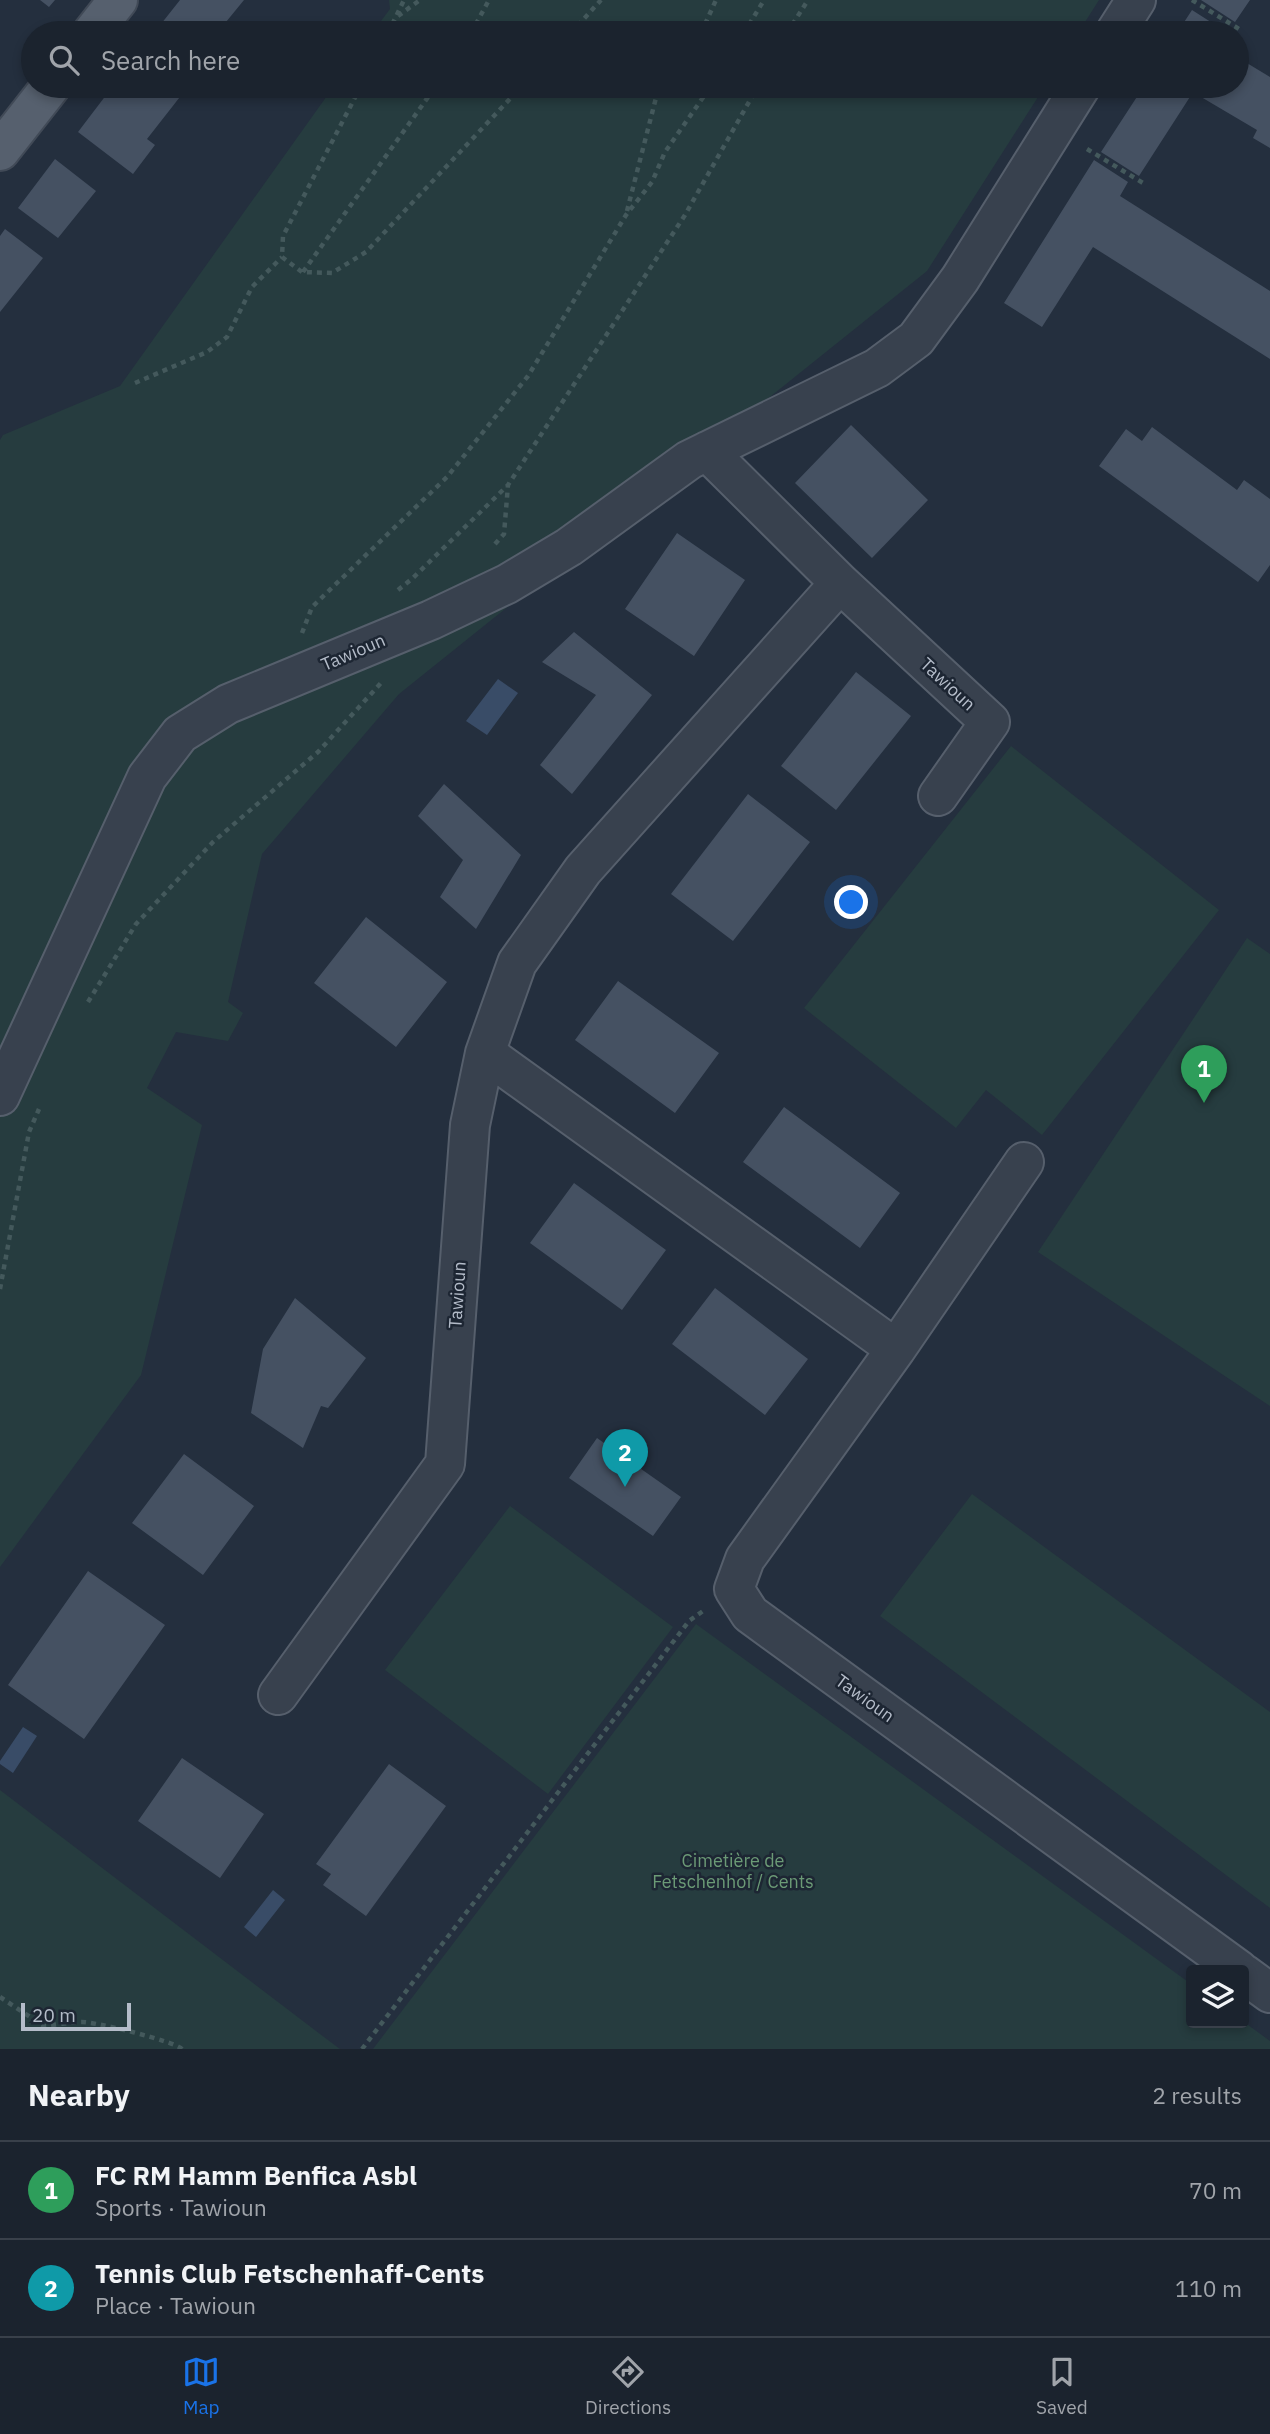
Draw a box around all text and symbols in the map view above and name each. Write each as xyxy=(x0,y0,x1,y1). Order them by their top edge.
search box xyxy=(21,21,1249,98)
icon: search xyxy=(45,41,83,79)
text: Search here xyxy=(101,43,240,77)
street label: Tawioun xyxy=(317,628,389,676)
street label: Tawioun xyxy=(915,653,981,715)
your location xyxy=(834,885,868,919)
pin: 1 xyxy=(1181,1045,1227,1103)
street label: Tawioun xyxy=(443,1261,471,1329)
pin: 2 xyxy=(602,1429,648,1487)
street label: Tawioun xyxy=(831,1669,899,1727)
park label: Cimetière de Fetschenhof / Cents xyxy=(652,1849,814,1893)
map controls xyxy=(1186,1965,1249,2028)
button: layers xyxy=(1186,1965,1249,2028)
scale bar xyxy=(21,2000,131,2032)
text: 20 m xyxy=(32,2003,76,2027)
text: Nearby xyxy=(28,2075,130,2114)
text: 2 results xyxy=(1152,2080,1242,2110)
text: FC RM Hamm Benfica Asbl xyxy=(95,2158,417,2192)
text: 1 xyxy=(44,2175,58,2205)
text: 70 m xyxy=(1189,2175,1242,2205)
text: Sports · Tawioun xyxy=(95,2192,267,2222)
text: Tennis Club Fetschenhaff-Cents xyxy=(95,2256,484,2290)
text: 2 xyxy=(44,2273,58,2303)
text: 110 m xyxy=(1175,2273,1242,2303)
text: Place · Tawioun xyxy=(95,2290,256,2320)
tab: Map xyxy=(182,2353,220,2419)
tab: Directions xyxy=(585,2353,671,2419)
tab: Saved xyxy=(1036,2353,1088,2419)

